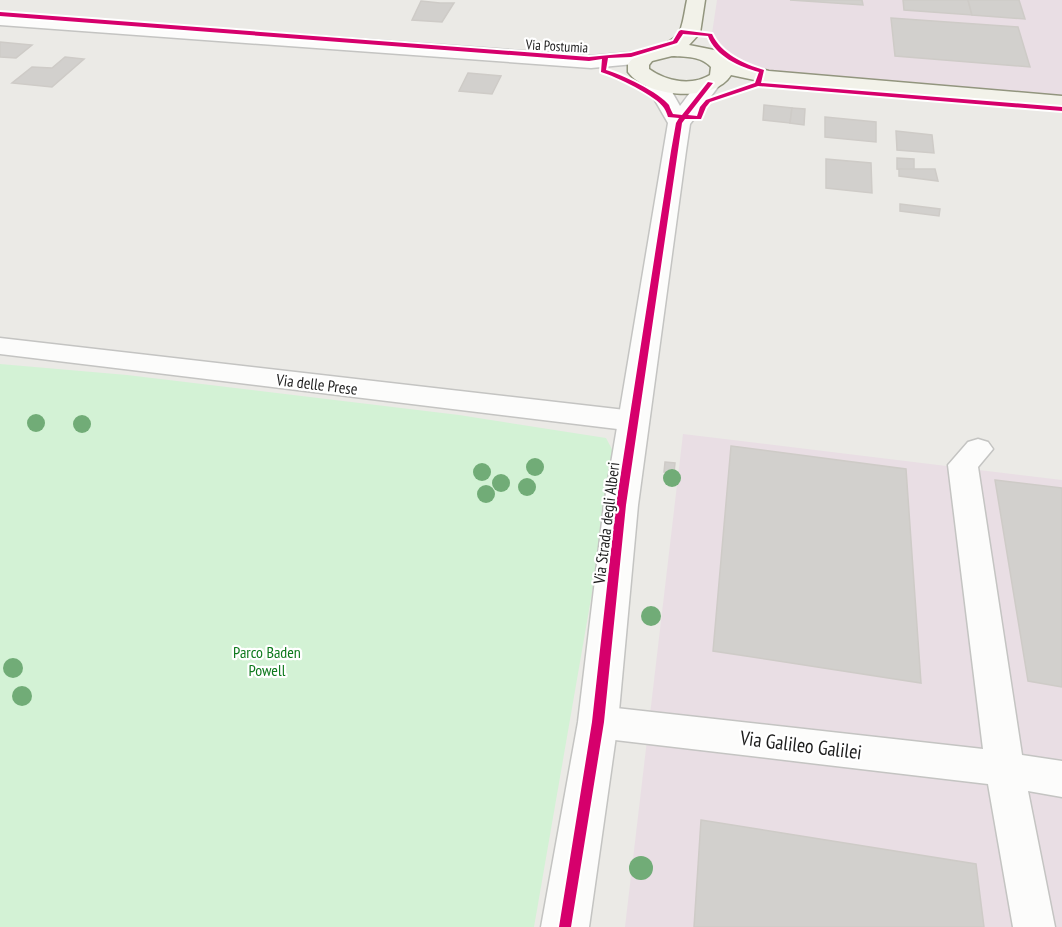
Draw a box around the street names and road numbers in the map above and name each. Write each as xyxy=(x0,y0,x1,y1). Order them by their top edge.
street label: Via Postumia xyxy=(524,35,589,57)
street label: Via delle Prese xyxy=(274,369,359,399)
street label: Via Strada degli Alberi xyxy=(588,461,623,586)
street label: Via Galileo Galilei xyxy=(738,725,863,765)

